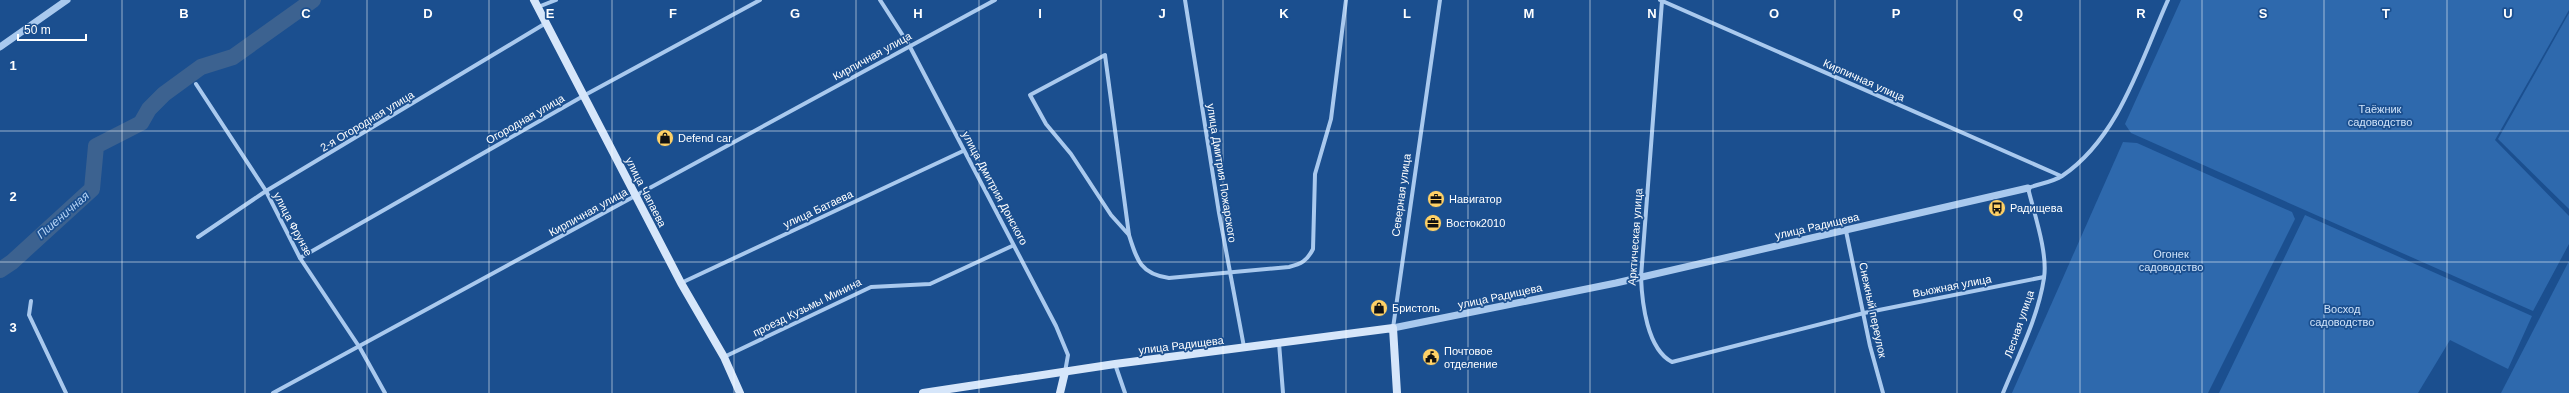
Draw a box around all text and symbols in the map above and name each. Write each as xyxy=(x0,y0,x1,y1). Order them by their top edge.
text: B xyxy=(179,6,189,21)
text: C xyxy=(301,6,311,21)
text: D xyxy=(423,6,433,21)
text: E xyxy=(546,6,555,21)
text: F xyxy=(669,6,677,21)
text: G xyxy=(790,6,800,21)
text: H xyxy=(913,6,923,21)
text: I xyxy=(1038,6,1042,21)
text: J xyxy=(1158,6,1166,21)
text: K xyxy=(1279,6,1289,21)
text: L xyxy=(1403,6,1411,21)
text: M xyxy=(1524,6,1534,21)
text: N xyxy=(1647,6,1657,21)
text: O xyxy=(1769,6,1779,21)
text: P xyxy=(1892,6,1901,21)
text: Q xyxy=(2013,6,2023,21)
text: R xyxy=(2136,6,2146,21)
text: S xyxy=(2259,6,2268,21)
text: T xyxy=(2382,6,2390,21)
text: U xyxy=(2503,6,2513,21)
scale bar xyxy=(18,16,86,42)
text: 50 m xyxy=(24,23,51,37)
street label: Кирпичная улица xyxy=(831,29,914,83)
street label: Кирпичная улица xyxy=(1821,57,1907,104)
text: 1 xyxy=(9,58,17,73)
street label: 2-я Огородная улица xyxy=(318,88,417,154)
street label: Огородная улица xyxy=(484,91,567,146)
street label: улица Дмитрия Пожарского xyxy=(1205,103,1239,243)
park label: Таёжник садоводство xyxy=(2348,103,2412,128)
shop icon: Defend car xyxy=(655,128,675,148)
street label: улица Дмитрия Донского xyxy=(960,129,1030,247)
place label: Defend car xyxy=(678,132,732,144)
street label: Северная улица xyxy=(1389,152,1413,237)
street label: улица Чапаева xyxy=(623,155,669,230)
street label: Кирпичная улица xyxy=(547,185,630,239)
street label: улица Батаева xyxy=(781,187,855,230)
street label: Арктическая улица xyxy=(1626,187,1644,286)
water label: Пшеничная xyxy=(34,188,92,241)
text: 2 xyxy=(9,189,17,204)
office icon: Навигатор xyxy=(1426,189,1446,209)
street label: улица Фрунзе xyxy=(271,190,315,258)
place label: Навигатор xyxy=(1449,193,1502,205)
bus stop icon: Радищева xyxy=(1987,198,2007,218)
place label: Радищева xyxy=(2010,202,2063,214)
street label: улица Радищева xyxy=(1774,210,1861,242)
office icon: Восток2010 xyxy=(1423,213,1443,233)
place label: Восток2010 xyxy=(1446,217,1505,229)
park label: Огонек садоводство xyxy=(2139,248,2203,273)
street label: Снежный переулок xyxy=(1857,261,1889,359)
street label: Вьюжная улица xyxy=(1912,272,1993,300)
street label: проезд Кузьмы Минина xyxy=(751,275,864,339)
street label: улица Радищева xyxy=(1457,281,1544,311)
street label: Лесная улица xyxy=(2002,288,2036,359)
shop icon: Бристоль xyxy=(1369,298,1389,318)
place label: Бристоль xyxy=(1392,302,1440,314)
park label: Восход садоводство xyxy=(2310,303,2374,328)
text: 3 xyxy=(9,320,17,335)
street label: улица Радищева xyxy=(1138,334,1225,356)
place label: Почтовое отделение xyxy=(1444,345,1498,370)
public building icon: Почтовое отделение xyxy=(1421,347,1441,367)

